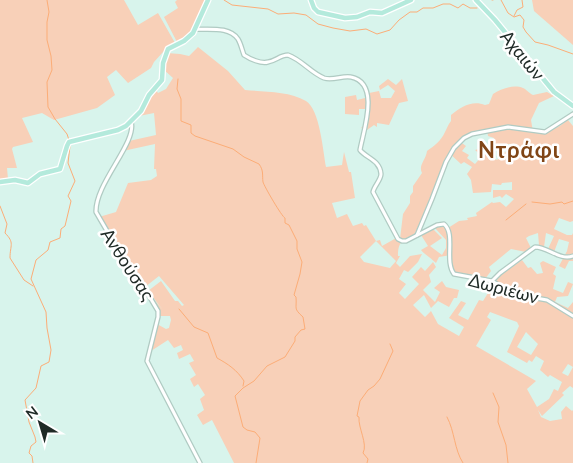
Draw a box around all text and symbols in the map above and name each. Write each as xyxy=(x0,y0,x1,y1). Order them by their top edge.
street label: Αχαιών xyxy=(496,25,550,85)
district label: Ντράφι xyxy=(478,136,560,163)
street label: Ανθούσας xyxy=(97,224,160,305)
street label: Δωριέων xyxy=(467,268,541,308)
north arrow xyxy=(15,398,65,448)
text: N xyxy=(22,402,41,422)

